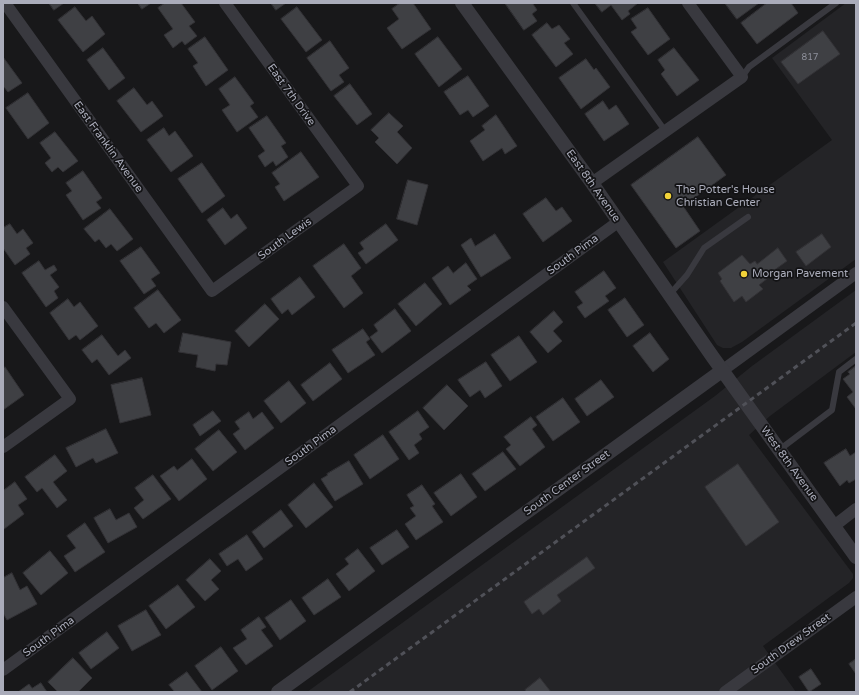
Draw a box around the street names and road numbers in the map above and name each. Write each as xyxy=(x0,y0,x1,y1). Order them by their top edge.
street label: East 7th Drive xyxy=(264,62,318,128)
street label: East Franklin Avenue xyxy=(71,99,145,195)
street label: East 8th Avenue xyxy=(563,147,623,225)
street label: South Lewis xyxy=(256,215,314,263)
street label: South Pima xyxy=(545,232,601,278)
street label: South Pima xyxy=(283,423,339,469)
street label: West 8th Avenue xyxy=(757,424,821,504)
street label: South Center Street xyxy=(521,447,613,519)
street label: South Drew Street xyxy=(749,611,833,677)
street label: South Pima xyxy=(21,614,77,660)

